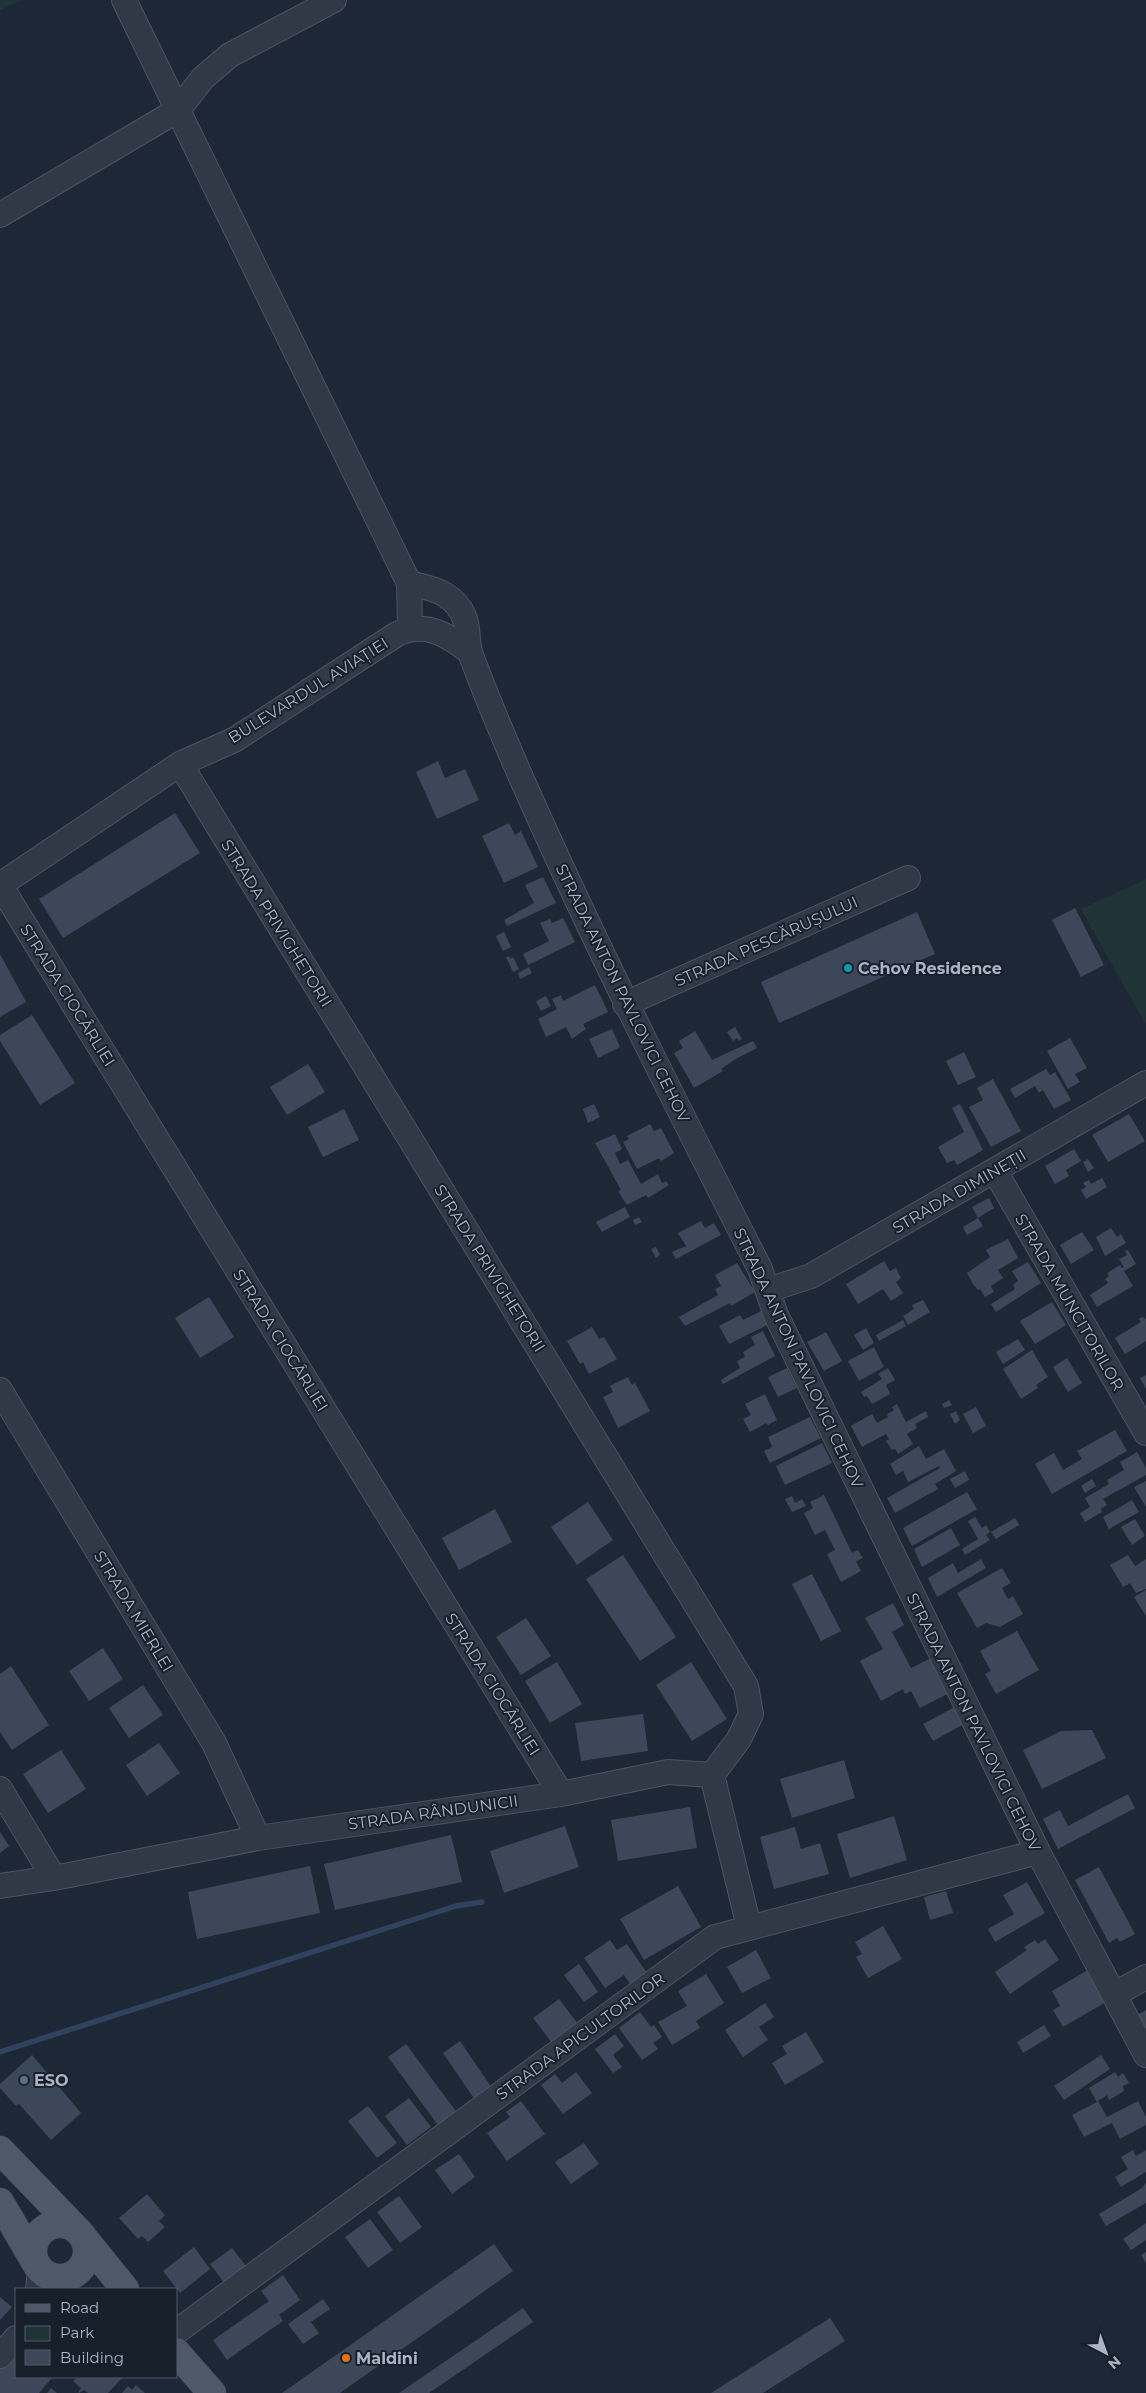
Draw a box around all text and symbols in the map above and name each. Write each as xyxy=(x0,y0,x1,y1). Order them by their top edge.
street label: BULEVARDUL AVIAȚIEI xyxy=(225,633,392,748)
street label: STRADA PRIVIGHETORII xyxy=(217,836,336,1010)
street label: STRADA ANTON PAVLOVICI CEHOV xyxy=(552,861,694,1126)
street label: STRADA PESCĂRUȘULUI xyxy=(672,892,861,991)
street label: STRADA CIOCÂRLIEI xyxy=(16,921,119,1070)
place label: Cehov Residence xyxy=(858,959,1002,978)
marker: Cehov Residence xyxy=(842,962,854,974)
street label: STRADA DIMINEȚII xyxy=(889,1145,1030,1238)
street label: STRADA PRIVIGHETORII xyxy=(430,1181,549,1355)
street label: STRADA MUNCITORILOR xyxy=(1011,1211,1128,1394)
street label: STRADA ANTON PAVLOVICI CEHOV xyxy=(730,1225,868,1492)
street label: STRADA CIOCÂRLIEI xyxy=(229,1266,332,1415)
street label: STRADA MIERLEI xyxy=(90,1547,177,1675)
street label: STRADA ANTON PAVLOVICI CEHOV xyxy=(903,1590,1045,1855)
street label: STRADA CIOCÂRLIEI xyxy=(441,1610,544,1759)
street label: STRADA RÂNDUNICII xyxy=(347,1791,519,1834)
street label: STRADA APICULTORILOR xyxy=(492,1969,668,2104)
place label: ESO xyxy=(34,2071,68,2090)
marker: ESO xyxy=(18,2074,30,2086)
legend xyxy=(15,2288,178,2378)
text: Road xyxy=(60,2298,99,2317)
text: Park xyxy=(60,2323,94,2342)
north arrow xyxy=(1081,2328,1131,2378)
text: Building xyxy=(60,2348,124,2367)
place label: Maldini xyxy=(356,2349,418,2368)
marker: Maldini xyxy=(340,2352,352,2364)
text: N xyxy=(1104,2352,1125,2373)

